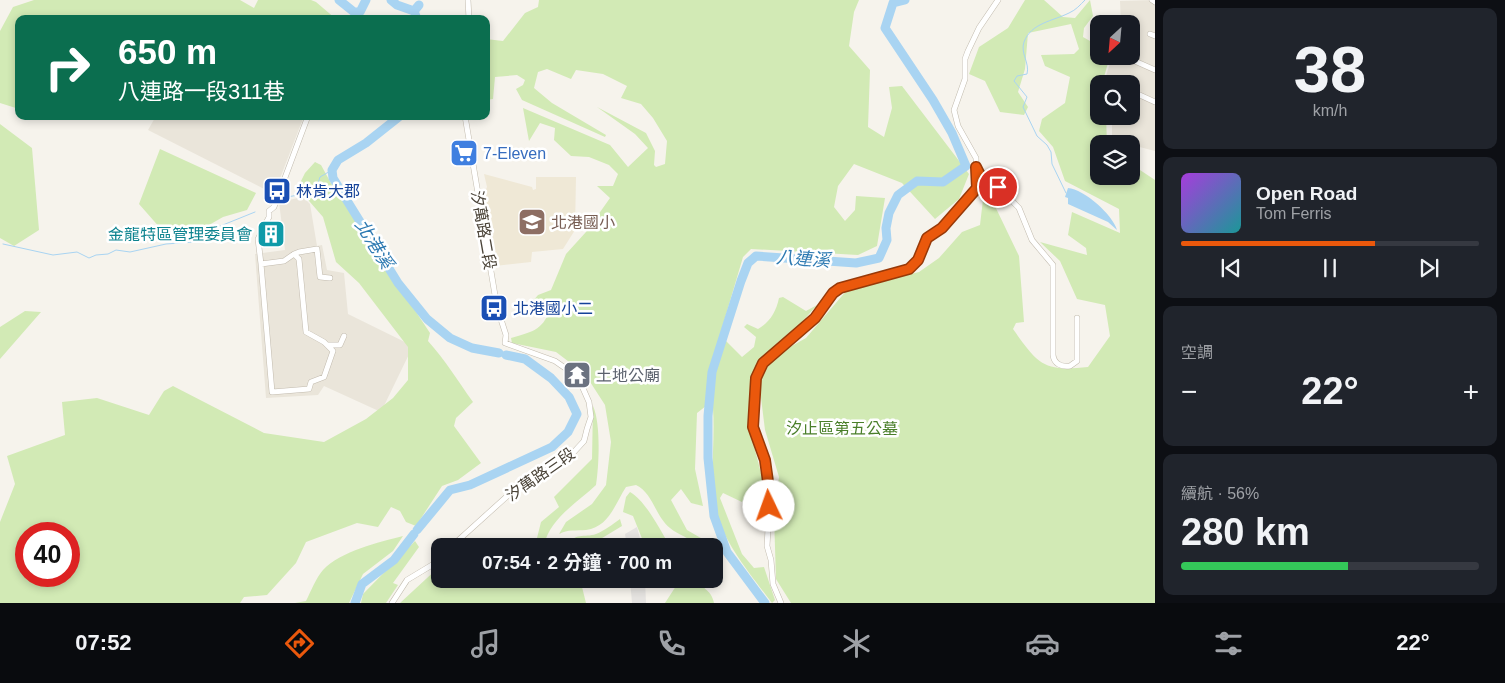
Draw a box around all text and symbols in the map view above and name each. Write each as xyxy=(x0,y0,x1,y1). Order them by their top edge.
north arrow xyxy=(1090,15,1140,65)
map controls xyxy=(1090,15,1140,185)
text: 650 m xyxy=(118,32,217,71)
text: 38 xyxy=(1294,33,1366,106)
icon: right xyxy=(35,35,100,100)
button: search xyxy=(1090,75,1140,125)
text: 八連路一段311巷 xyxy=(118,79,285,104)
text: km/h xyxy=(1313,102,1347,119)
button: layers xyxy=(1090,135,1140,185)
supermarket icon: 7-Eleven xyxy=(449,138,479,168)
place label: 7-Eleven xyxy=(483,145,546,162)
pin xyxy=(977,166,1019,208)
icon: arrive xyxy=(984,173,1012,201)
bus stop icon: 林肯大郡 xyxy=(262,176,292,206)
place label: 林肯大郡 xyxy=(296,183,360,200)
text: Open Road xyxy=(1256,183,1357,204)
street label: 汐萬路二段 xyxy=(468,189,499,271)
text: Tom Ferris xyxy=(1256,205,1332,222)
school or university icon: 北港國小 xyxy=(517,207,547,237)
place label: 北港國小 xyxy=(551,214,615,231)
water label: 北港溪 xyxy=(351,216,398,275)
building icon: 金龍特區管理委員會 xyxy=(256,219,286,249)
place label: 金龍特區管理委員會 xyxy=(108,226,252,243)
water label: 八連溪 xyxy=(775,247,834,271)
icon: previous xyxy=(1217,254,1245,282)
icon: pause xyxy=(1316,254,1344,282)
icon: next xyxy=(1415,254,1443,282)
bus stop icon: 北港國小二 xyxy=(479,293,509,323)
place label: 北港國小二 xyxy=(513,300,593,317)
text: 空調 xyxy=(1181,344,1213,361)
temple icon: 土地公廟 xyxy=(562,360,592,390)
place label: 土地公廟 xyxy=(596,367,660,384)
text: 22° xyxy=(1301,370,1359,412)
text: − xyxy=(1181,376,1197,407)
text: + xyxy=(1463,376,1479,407)
park label: 汐止區第五公墓 xyxy=(786,420,898,437)
street label: 汐萬路三段 xyxy=(503,444,578,504)
position arrow xyxy=(742,479,794,531)
text: 續航 · 56% xyxy=(1181,485,1259,502)
text: 280 km xyxy=(1181,511,1310,553)
speed limit sign: 40 xyxy=(15,522,80,587)
text: 07:54 · 2 分鐘 · 700 m xyxy=(482,552,672,573)
icon: directions xyxy=(282,626,317,661)
icon: music xyxy=(468,626,503,661)
icon: phone xyxy=(654,626,689,661)
icon: climate xyxy=(839,626,874,661)
icon: car xyxy=(1025,626,1060,661)
icon: filters xyxy=(1211,626,1246,661)
text: 07:52 xyxy=(75,630,132,655)
text: 22° xyxy=(1396,630,1430,655)

